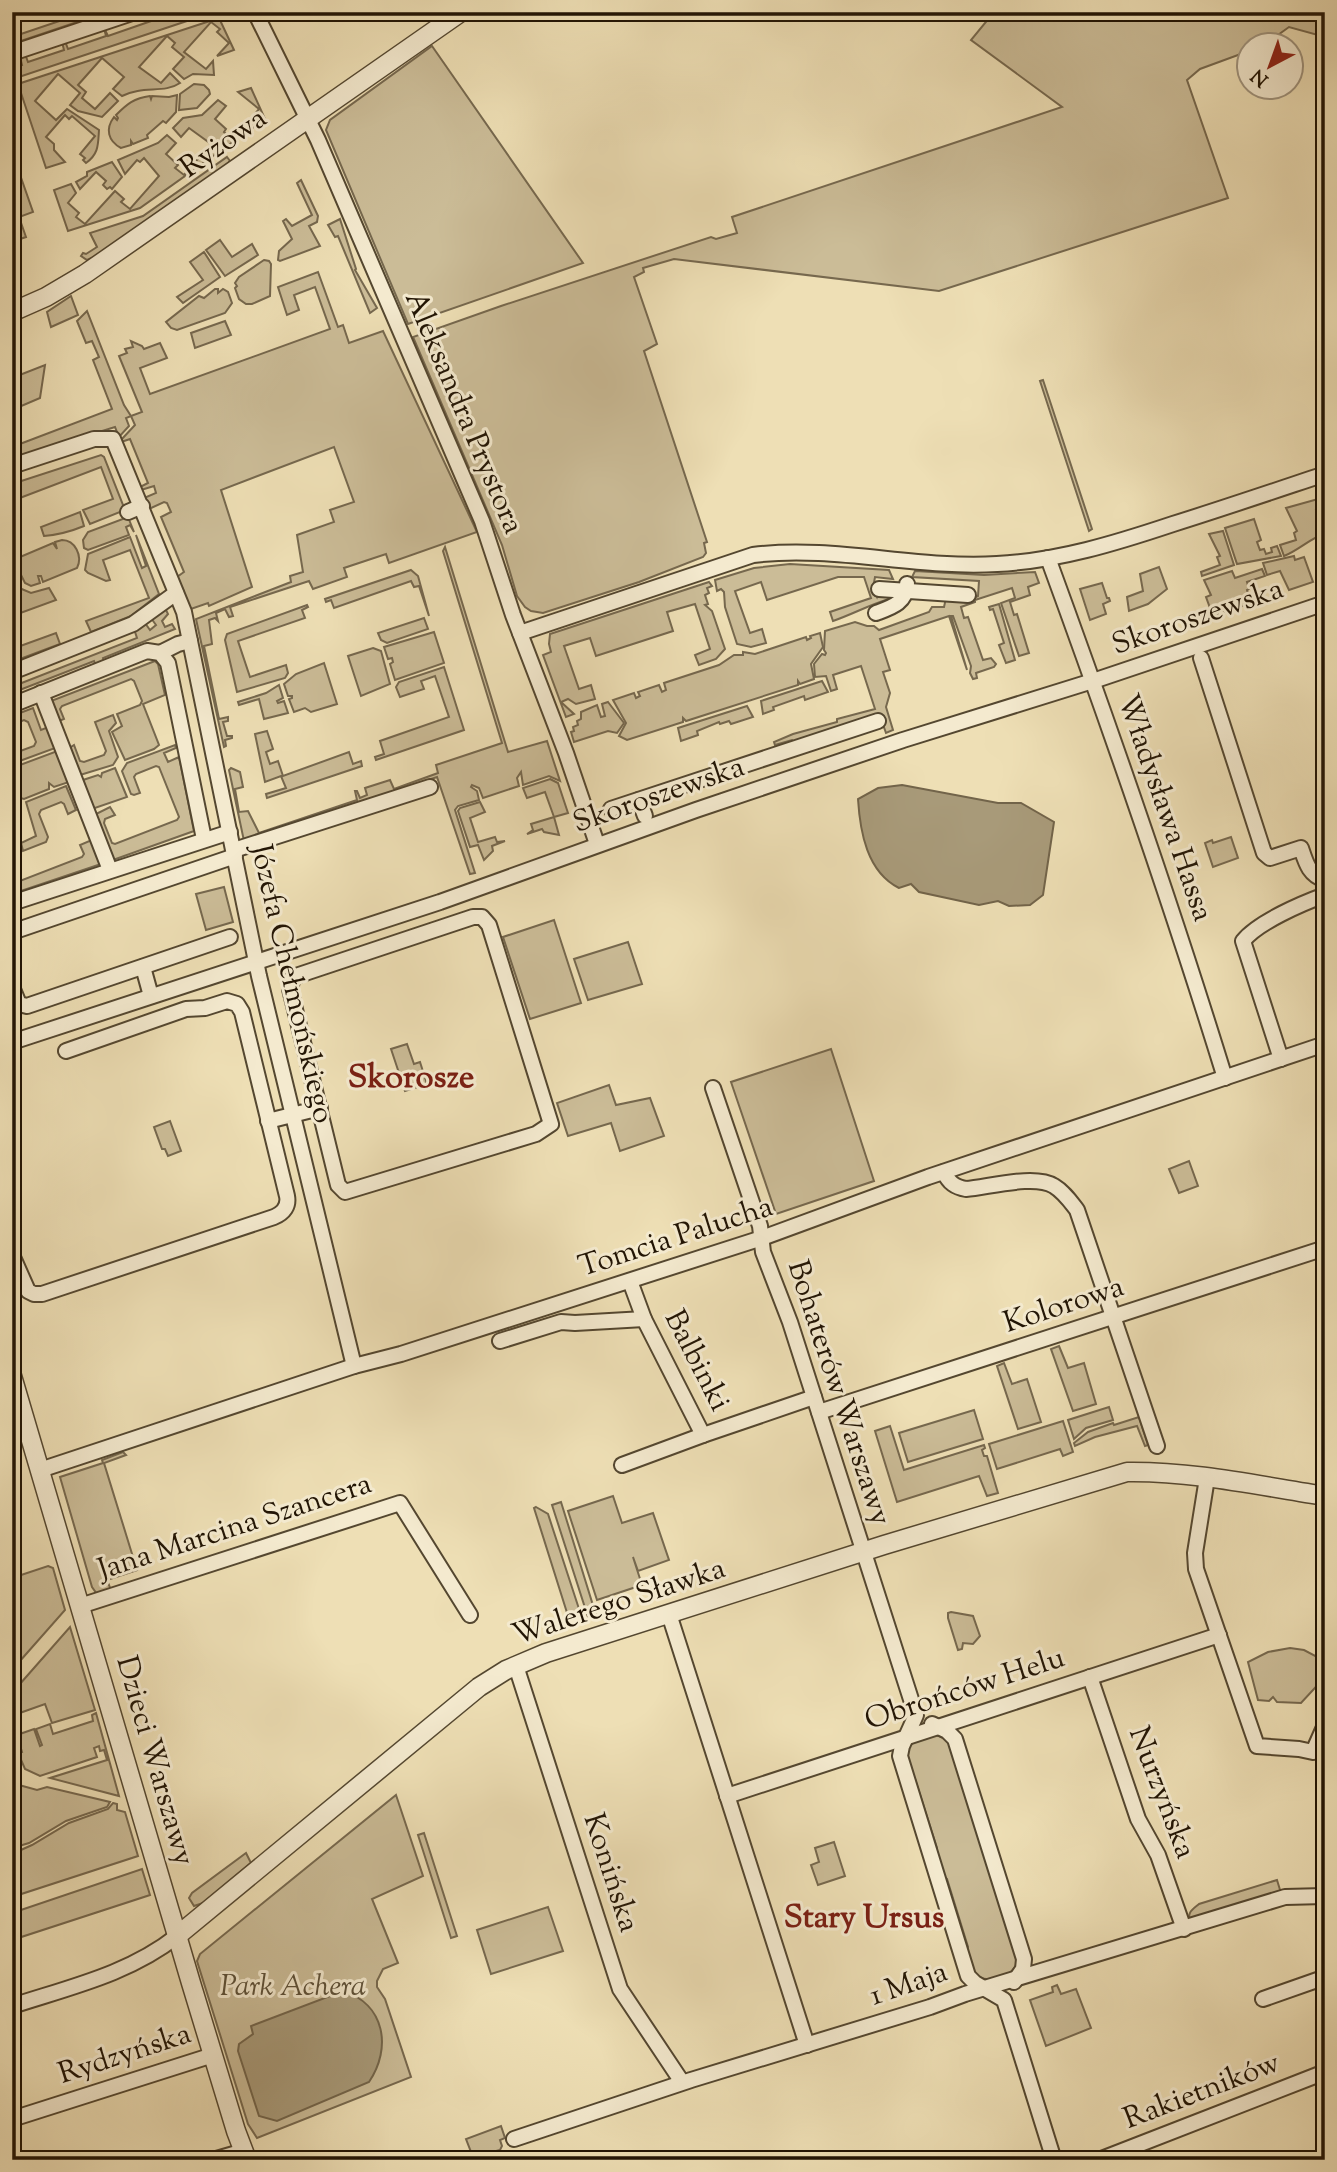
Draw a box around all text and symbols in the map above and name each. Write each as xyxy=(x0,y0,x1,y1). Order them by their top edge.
north arrow xyxy=(1236,32,1306,102)
text: N xyxy=(1246,62,1275,92)
street label: Ryżowa xyxy=(172,98,277,190)
street label: Aleksandra Prystora xyxy=(392,285,534,541)
street label: Skoroszewska xyxy=(1106,568,1290,667)
street label: Władysława Hassa xyxy=(1105,689,1223,928)
street label: Skoroszewska xyxy=(567,746,751,845)
street label: Józefa Chełmońskiego xyxy=(238,838,344,1128)
district label: Skorosze xyxy=(348,1055,474,1103)
street label: Tomcia Palucha xyxy=(573,1186,779,1290)
street label: Bohaterów Warszawy xyxy=(775,1255,901,1531)
street label: Kolorowa xyxy=(998,1266,1130,1346)
street label: Balbinki xyxy=(652,1303,740,1419)
street label: Jana Marcina Szancera xyxy=(91,1463,378,1593)
street label: Walerego Sławka xyxy=(507,1548,731,1658)
street label: Obrońców Helu xyxy=(859,1637,1071,1743)
street label: Dzieci Warszawy xyxy=(104,1651,204,1871)
street label: Nurzyńska xyxy=(1116,1721,1206,1865)
street label: Konińska xyxy=(571,1808,649,1938)
district label: Stary Ursus xyxy=(784,1896,944,1942)
street label: 1 Maja xyxy=(864,1952,954,2018)
park label: Park Achera xyxy=(220,1966,366,2009)
street label: Rydzyńska xyxy=(53,2013,197,2097)
street label: Rakietników xyxy=(1118,2043,1286,2141)

